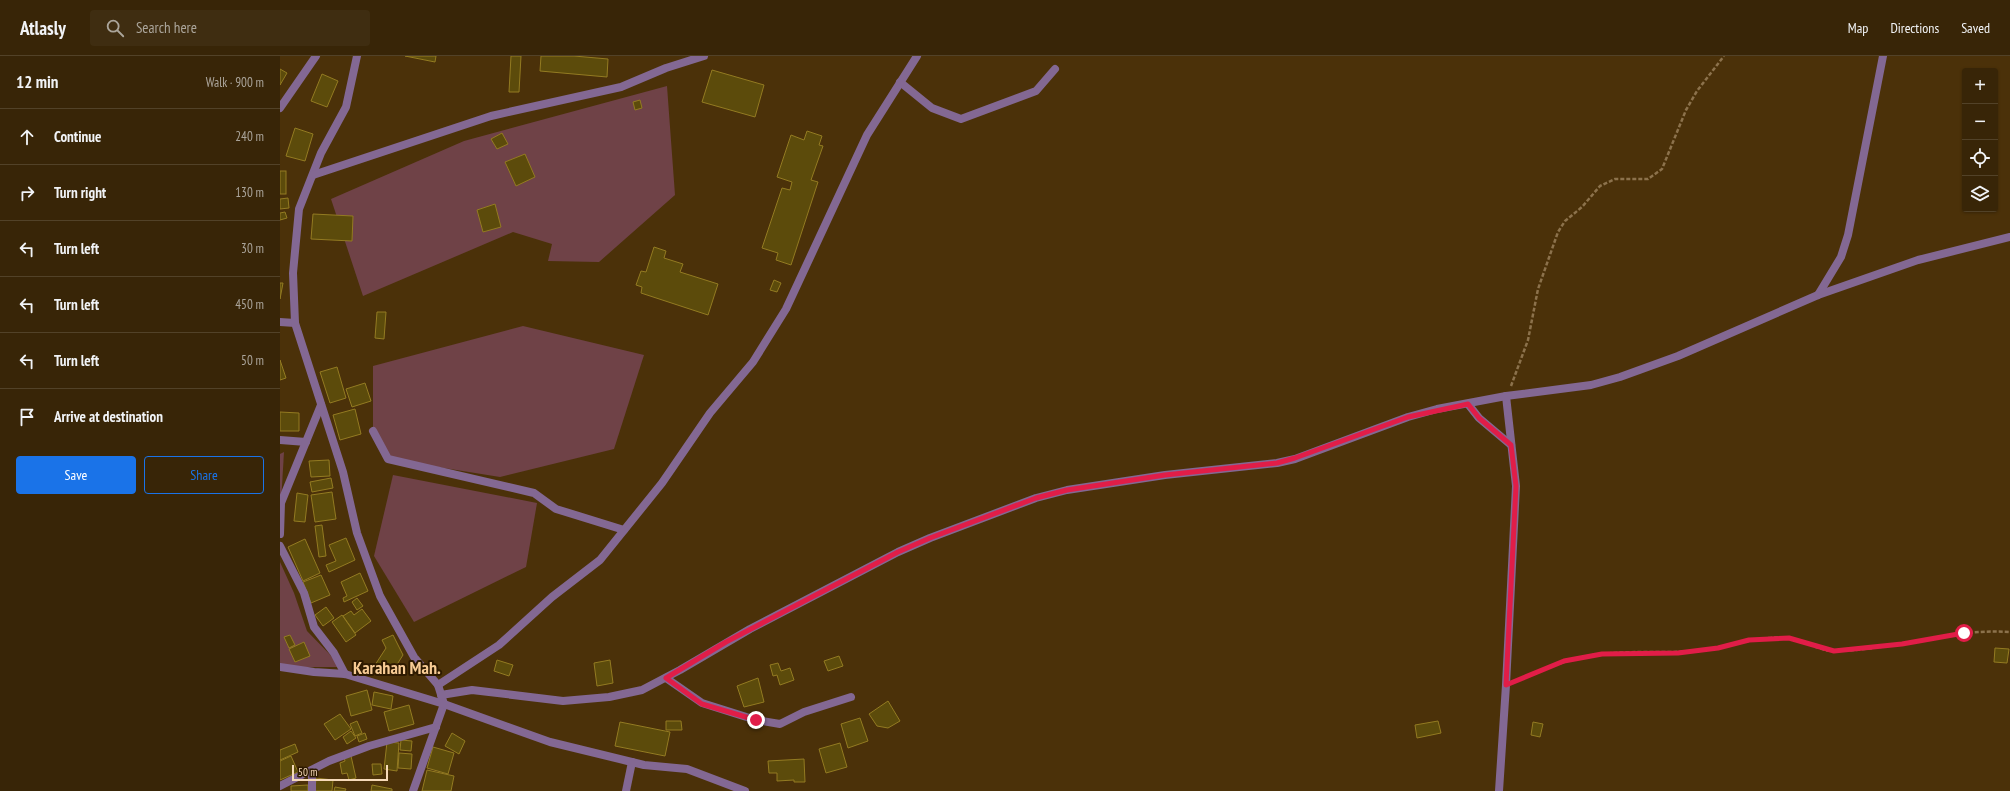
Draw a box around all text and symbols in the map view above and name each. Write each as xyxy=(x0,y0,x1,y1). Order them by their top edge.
search box xyxy=(90,10,370,46)
text: Atlasly xyxy=(20,16,66,40)
icon: search xyxy=(104,17,126,39)
text: Search here xyxy=(136,18,197,37)
text: Map xyxy=(1848,19,1868,37)
text: Directions xyxy=(1890,19,1939,37)
text: Saved xyxy=(1961,19,1990,37)
map controls xyxy=(1962,68,1998,212)
button: + xyxy=(1962,68,1998,104)
text: 12 min xyxy=(16,71,58,93)
text: Walk · 900 m xyxy=(206,74,264,91)
button: − xyxy=(1962,104,1998,140)
icon: ahead xyxy=(16,126,38,148)
text: Continue xyxy=(54,127,101,146)
text: 240 m xyxy=(235,128,264,145)
button: locate xyxy=(1962,140,1998,176)
button: layers xyxy=(1962,176,1998,212)
icon: right xyxy=(16,182,38,204)
text: Turn right xyxy=(54,183,106,202)
text: 130 m xyxy=(235,184,264,201)
icon: left xyxy=(16,238,38,260)
text: Turn left xyxy=(54,239,99,258)
text: 30 m xyxy=(241,240,264,257)
icon: left xyxy=(16,294,38,316)
text: Turn left xyxy=(54,295,99,314)
text: 450 m xyxy=(235,296,264,313)
icon: left xyxy=(16,350,38,372)
text: Turn left xyxy=(54,351,99,370)
text: 50 m xyxy=(241,352,264,369)
icon: arrive xyxy=(16,406,38,428)
text: Arrive at destination xyxy=(54,407,163,426)
button: Save xyxy=(16,456,136,494)
button: Share xyxy=(144,456,264,494)
route start xyxy=(1955,624,1973,642)
district label: Karahan Mah. xyxy=(353,656,441,679)
route end xyxy=(747,711,765,729)
scale bar xyxy=(292,763,388,782)
text: 50 m xyxy=(298,765,317,779)

